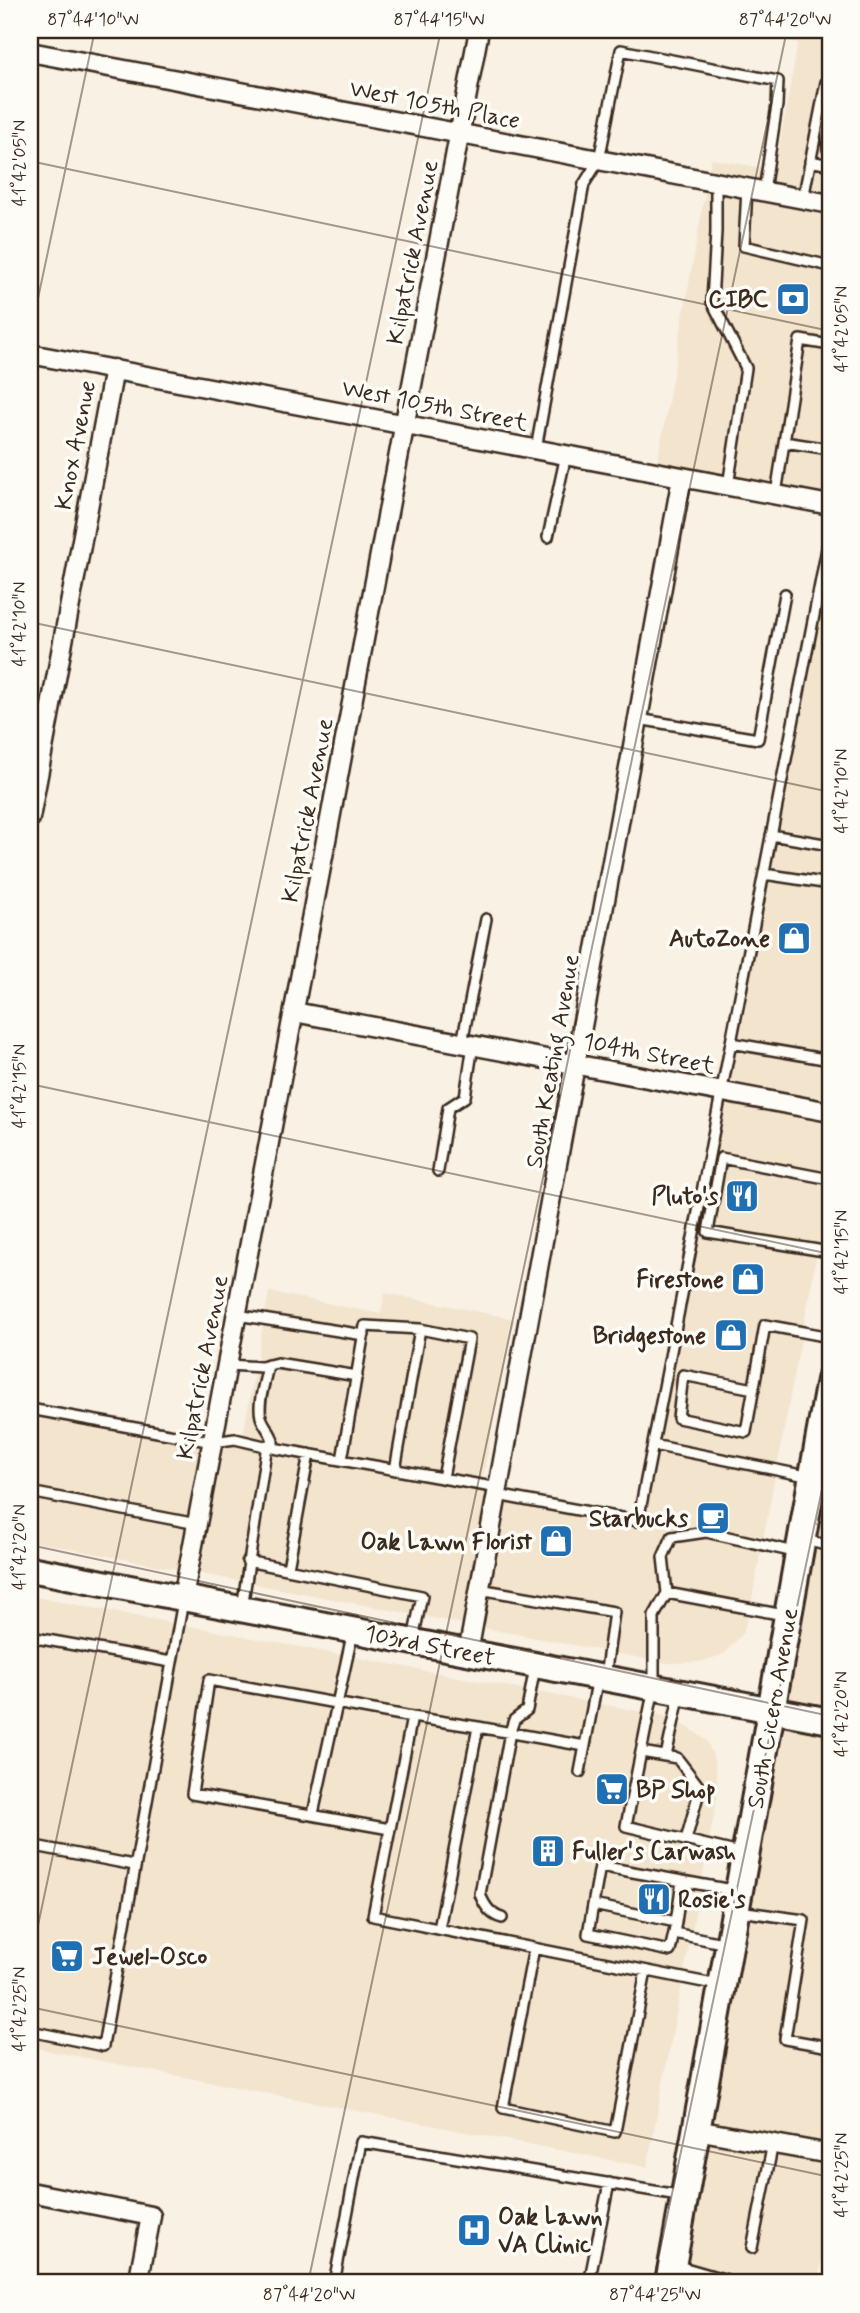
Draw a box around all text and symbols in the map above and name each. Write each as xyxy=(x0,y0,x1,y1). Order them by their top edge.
text: 87°44'10"W xyxy=(47,8,139,32)
text: 87°44'15"W xyxy=(393,8,485,32)
text: 87°44'20"W xyxy=(739,8,831,32)
street label: West 105th Place xyxy=(347,74,523,137)
text: 41°42'05"N xyxy=(8,120,32,206)
street label: Kilpatrick Avenue xyxy=(380,157,447,347)
bank icon: CIBC xyxy=(774,280,812,318)
place label: CIBC xyxy=(708,285,769,316)
text: 41°42'05"N xyxy=(830,286,854,372)
street label: West 105th Street xyxy=(339,373,530,440)
street label: Knox Avenue xyxy=(49,378,104,513)
text: 41°42'10"N xyxy=(8,582,32,666)
street label: Kilpatrick Avenue xyxy=(275,715,342,905)
text: 41°42'10"N xyxy=(830,749,854,833)
shop icon: AutoZone xyxy=(775,919,813,957)
place label: AutoZone xyxy=(669,924,770,955)
street label: South Keating Avenue xyxy=(519,951,591,1171)
street label: 104th Street xyxy=(580,1026,717,1082)
text: 41°42'15"N xyxy=(8,1044,32,1128)
restaurant icon: Pluto's xyxy=(723,1177,761,1215)
place label: Pluto's xyxy=(651,1182,718,1213)
text: 41°42'15"N xyxy=(830,1210,854,1294)
shop icon: Firestone xyxy=(729,1260,767,1298)
place label: Firestone xyxy=(636,1265,724,1296)
street label: Kilpatrick Avenue xyxy=(170,1272,237,1462)
shop icon: Bridgestone xyxy=(712,1316,750,1354)
place label: Bridgestone xyxy=(593,1321,706,1353)
cafe icon: Starbucks xyxy=(694,1499,732,1537)
text: 41°42'20"N xyxy=(8,1504,32,1590)
place label: Starbucks xyxy=(589,1504,688,1535)
shop icon: Oak Lawn Florist xyxy=(537,1522,575,1560)
place label: Oak Lawn Florist xyxy=(360,1527,532,1558)
street label: South Cicero Avenue xyxy=(741,1605,806,1811)
street label: 103rd Street xyxy=(362,1619,498,1674)
text: 41°42'20"N xyxy=(830,1671,854,1757)
supermarket icon: BP Shop xyxy=(593,1770,631,1808)
place label: BP Shop xyxy=(636,1775,716,1806)
building icon: Fuller's Carwash xyxy=(529,1832,567,1870)
place label: Fuller's Carwash xyxy=(572,1837,736,1868)
restaurant icon: Rosie's xyxy=(635,1880,673,1918)
place label: Rosie's xyxy=(678,1885,746,1916)
supermarket icon: Jewel-Osco xyxy=(48,1937,86,1975)
place label: Jewel-Osco xyxy=(92,1942,208,1973)
text: 41°42'25"N xyxy=(8,1966,32,2052)
text: 41°42'25"N xyxy=(830,2132,854,2218)
place label: Oak Lawn VA Clinic xyxy=(498,2202,602,2261)
hospital icon: Oak Lawn VA Clinic xyxy=(455,2211,493,2249)
text: 87°44'20"W xyxy=(263,2283,355,2307)
text: 87°44'25"W xyxy=(609,2283,701,2307)

